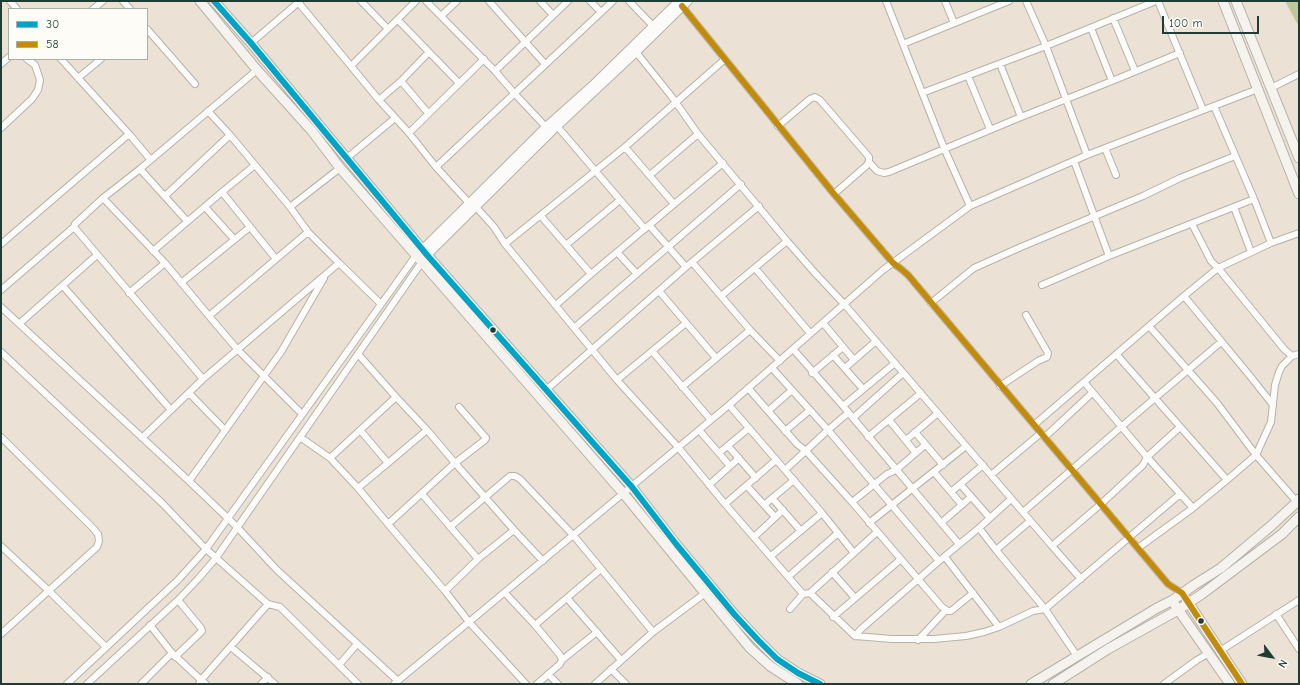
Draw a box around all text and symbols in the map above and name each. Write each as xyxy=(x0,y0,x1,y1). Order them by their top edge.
legend xyxy=(8,8,148,60)
scale bar xyxy=(1164,8,1261,34)
text: 100 m xyxy=(1169,16,1202,30)
text: 30 xyxy=(46,17,59,31)
text: 58 xyxy=(46,37,59,51)
unlabelled marker xyxy=(488,325,498,335)
unlabelled marker xyxy=(1196,616,1206,626)
north arrow xyxy=(1252,637,1292,677)
text: N xyxy=(1275,657,1290,670)

